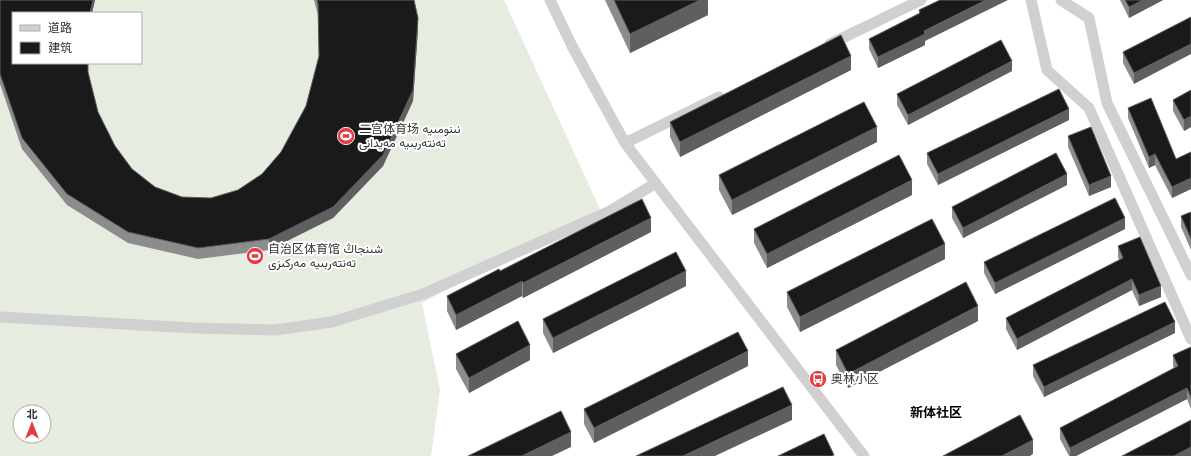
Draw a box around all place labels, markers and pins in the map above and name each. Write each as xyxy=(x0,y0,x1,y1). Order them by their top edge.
place label: 二宫体育场 نىنومىيە تەنتەربىيە مەيدانى xyxy=(359,120,460,152)
sports icon: 二宫体育场 نىنومىيە تەنتەربىيە مەيدانى xyxy=(336,126,356,146)
place label: 自治区体育馆 شىنجاڭ تەنتەربىيە مەركىزى xyxy=(268,240,383,272)
sports icon: 自治区体育馆 شىنجاڭ تەنتەربىيە مەركىزى xyxy=(245,246,265,266)
bus stop icon: 奥林小区 xyxy=(808,369,828,389)
place label: 奥林小区 xyxy=(831,370,879,388)

